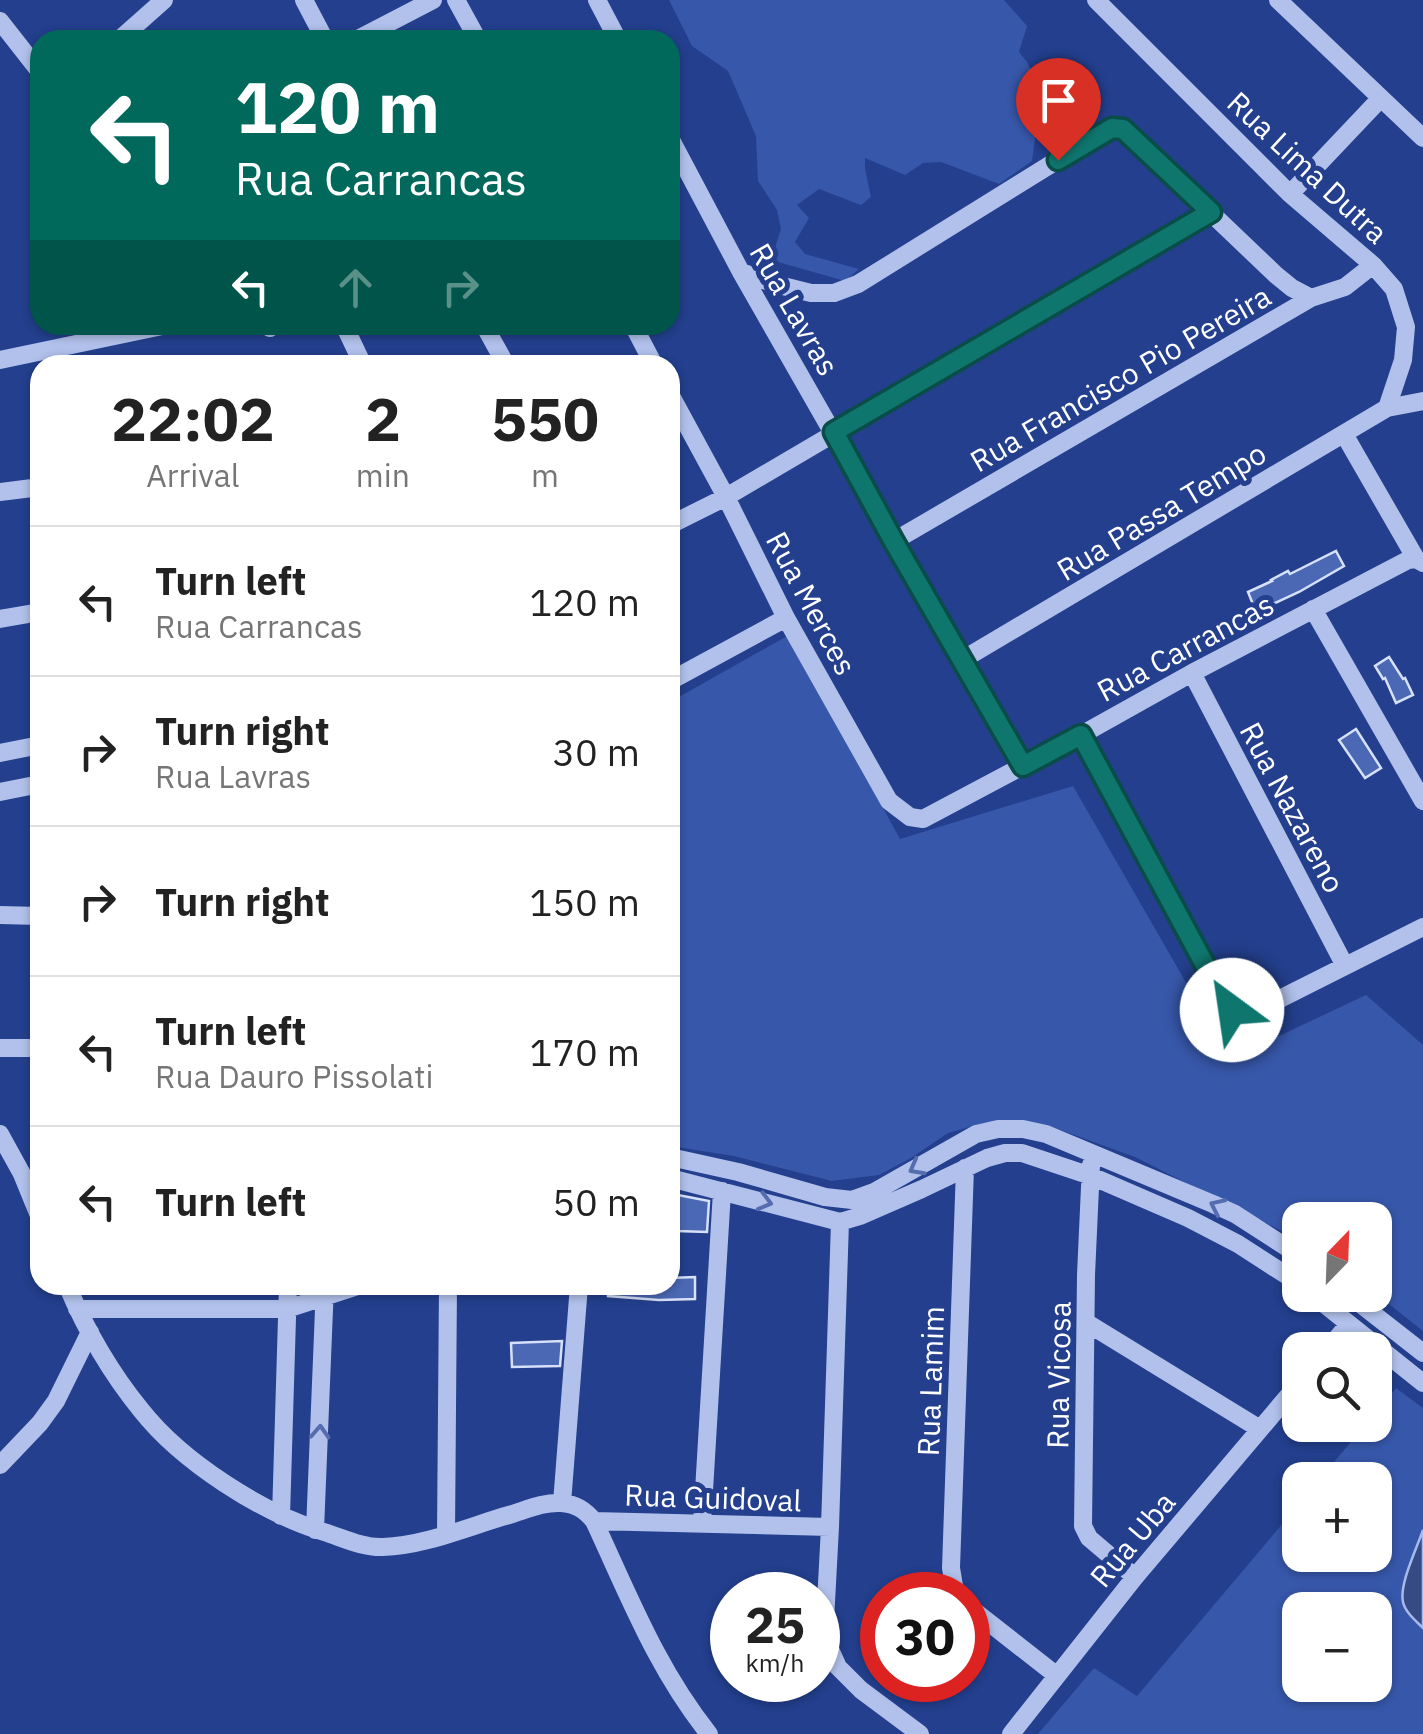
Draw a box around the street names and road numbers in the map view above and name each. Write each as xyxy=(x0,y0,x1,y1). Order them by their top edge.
street label: Rua Lima Dutra xyxy=(1219,83,1397,251)
street label: Rua Lavras xyxy=(742,236,848,382)
street label: Rua Francisco Pio Pereira xyxy=(963,276,1277,480)
street label: Rua Passa Tempo xyxy=(1049,433,1273,589)
street label: Rua Merces xyxy=(758,525,866,681)
street label: Rua Carrancas xyxy=(1090,584,1280,710)
street label: Rua Nazareno xyxy=(1232,715,1354,899)
street label: Rua Vicosa xyxy=(1037,1301,1079,1449)
street label: Rua Lamim xyxy=(908,1305,952,1457)
street label: Rua Guidoval xyxy=(624,1474,802,1520)
street label: Rua Uba xyxy=(1081,1483,1183,1595)

